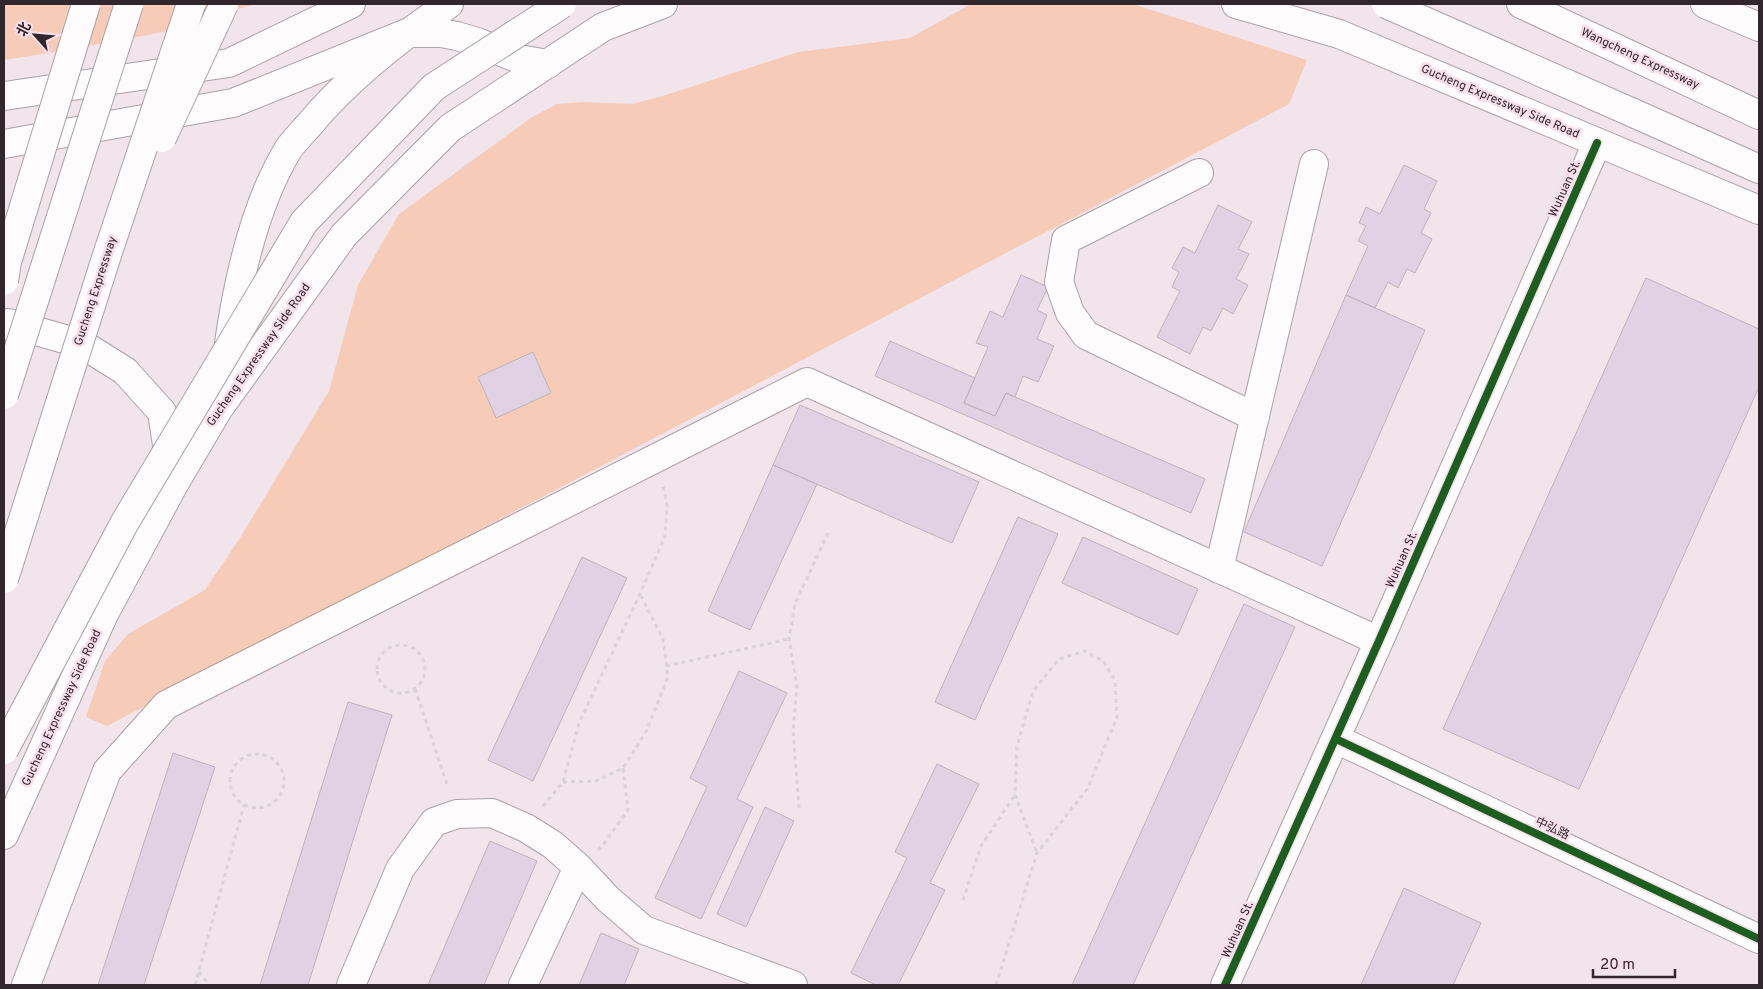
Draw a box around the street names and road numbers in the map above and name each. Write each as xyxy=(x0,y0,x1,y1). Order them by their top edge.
street label: Wangcheng Expressway xyxy=(1578,24,1702,94)
street label: Gucheng Expressway Side Road xyxy=(1418,61,1582,143)
street label: Wuhuan St. xyxy=(1545,158,1585,220)
street label: Gucheng Expressway xyxy=(71,234,121,348)
street label: Gucheng Expressway Side Road xyxy=(203,280,315,430)
street label: Wuhuan St. xyxy=(1382,529,1422,591)
street label: Gucheng Expressway Side Road xyxy=(19,627,105,789)
street label: 中弘路 xyxy=(1532,814,1572,844)
street label: Wuhuan St. xyxy=(1218,899,1258,961)

